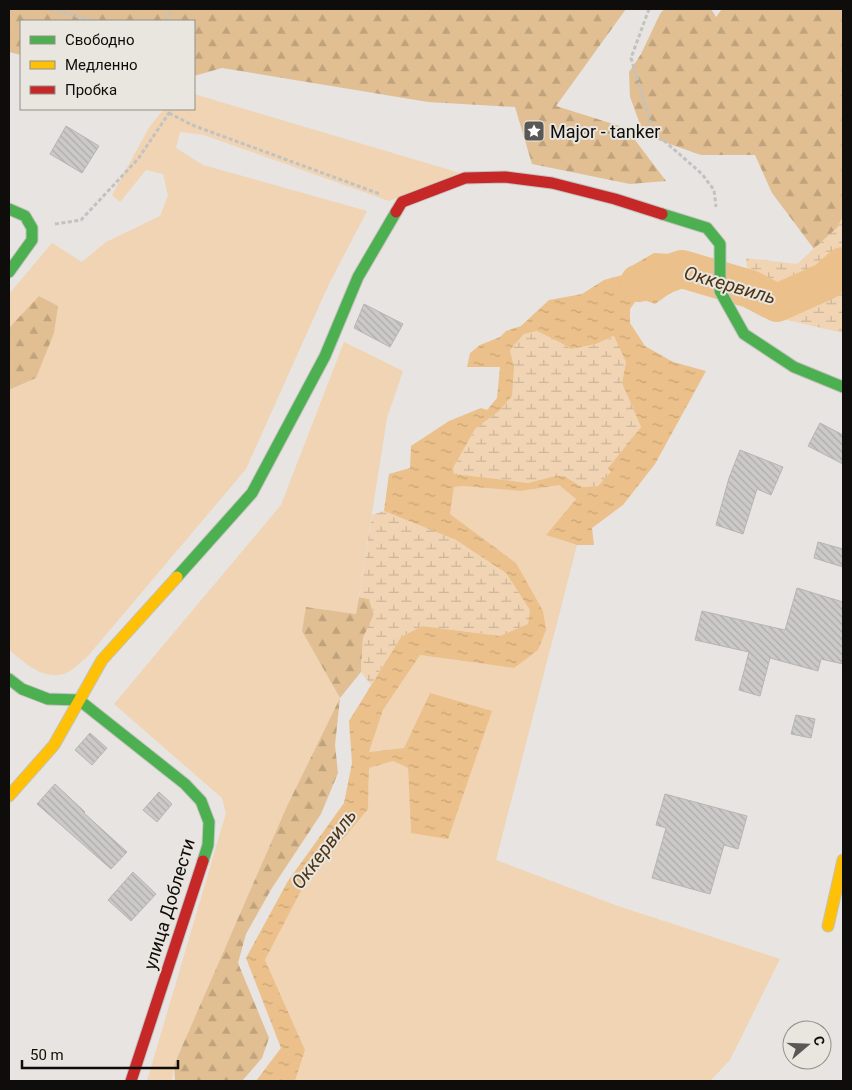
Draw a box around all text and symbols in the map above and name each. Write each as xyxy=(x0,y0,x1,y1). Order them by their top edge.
legend xyxy=(20,20,195,110)
text: Свободно xyxy=(65,31,134,49)
text: Медленно xyxy=(65,56,138,74)
text: Пробка xyxy=(65,81,117,99)
place icon: Major - tanker xyxy=(522,119,546,143)
place label: Major - tanker xyxy=(550,121,660,142)
water label: Оккервиль xyxy=(681,261,779,309)
water label: Оккервиль xyxy=(286,804,362,894)
street label: улица Доблести xyxy=(139,836,199,972)
north arrow xyxy=(782,1020,832,1070)
text: С xyxy=(810,1034,828,1048)
scale bar xyxy=(22,1038,179,1070)
text: 50 m xyxy=(30,1046,64,1064)

